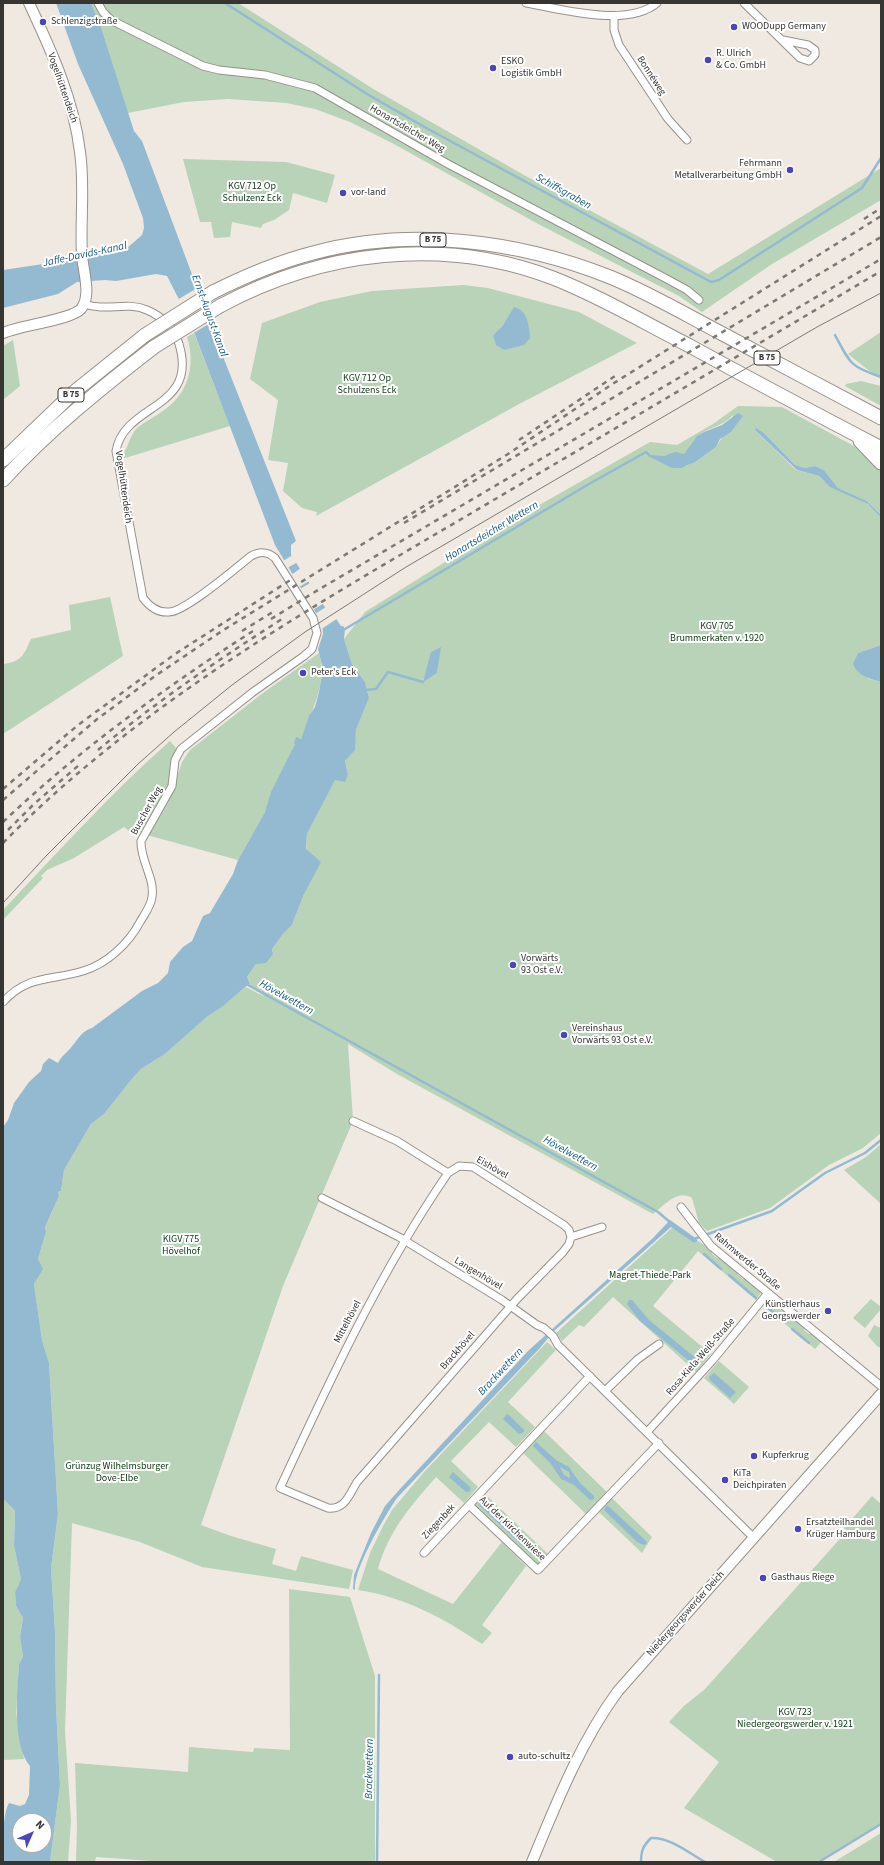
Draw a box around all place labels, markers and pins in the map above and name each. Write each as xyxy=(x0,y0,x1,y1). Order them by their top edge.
place label: Schlenzigstraße xyxy=(51,16,117,28)
marker: Schlenzigstraße xyxy=(38,17,48,27)
place label: WOODupp Germany xyxy=(742,21,826,33)
marker: WOODupp Germany xyxy=(729,22,739,32)
place label: R. Ulrich & Co. GmbH xyxy=(716,48,766,72)
marker: R. Ulrich & Co. GmbH xyxy=(703,55,713,65)
place label: ESKO Logistik GmbH xyxy=(501,56,562,80)
marker: ESKO Logistik GmbH xyxy=(488,63,498,73)
place label: Fehrmann Metallverarbeitung GmbH xyxy=(674,158,782,182)
marker: Fehrmann Metallverarbeitung GmbH xyxy=(785,165,795,175)
place label: vor-land xyxy=(351,187,386,199)
marker: vor-land xyxy=(338,188,348,198)
place label: Peter's Eck xyxy=(311,667,356,679)
marker: Peter's Eck xyxy=(298,668,308,678)
place label: Vorwärts 93 Ost e.V. xyxy=(521,953,563,976)
marker: Vorwärts 93 Ost e.V. xyxy=(508,960,518,970)
place label: Vereinshaus Vorwärts 93 Ost e.V. xyxy=(572,1023,653,1046)
marker: Vereinshaus Vorwärts 93 Ost e.V. xyxy=(559,1030,569,1040)
place label: Künstlerhaus Georgswerder xyxy=(761,1299,820,1322)
marker: Künstlerhaus Georgswerder xyxy=(823,1306,833,1316)
place label: Kupferkrug xyxy=(762,1450,809,1462)
marker: Kupferkrug xyxy=(749,1451,759,1461)
place label: KiTa Deichpiraten xyxy=(733,1468,786,1492)
marker: KiTa Deichpiraten xyxy=(720,1475,730,1485)
place label: Ersatzteilhandel Krüger Hamburg xyxy=(806,1517,875,1540)
marker: Ersatzteilhandel Krüger Hamburg xyxy=(793,1524,803,1534)
place label: Gasthaus Riege xyxy=(771,1572,835,1584)
marker: Gasthaus Riege xyxy=(758,1573,768,1583)
place label: auto-schultz xyxy=(518,1751,570,1763)
marker: auto-schultz xyxy=(505,1752,515,1762)

